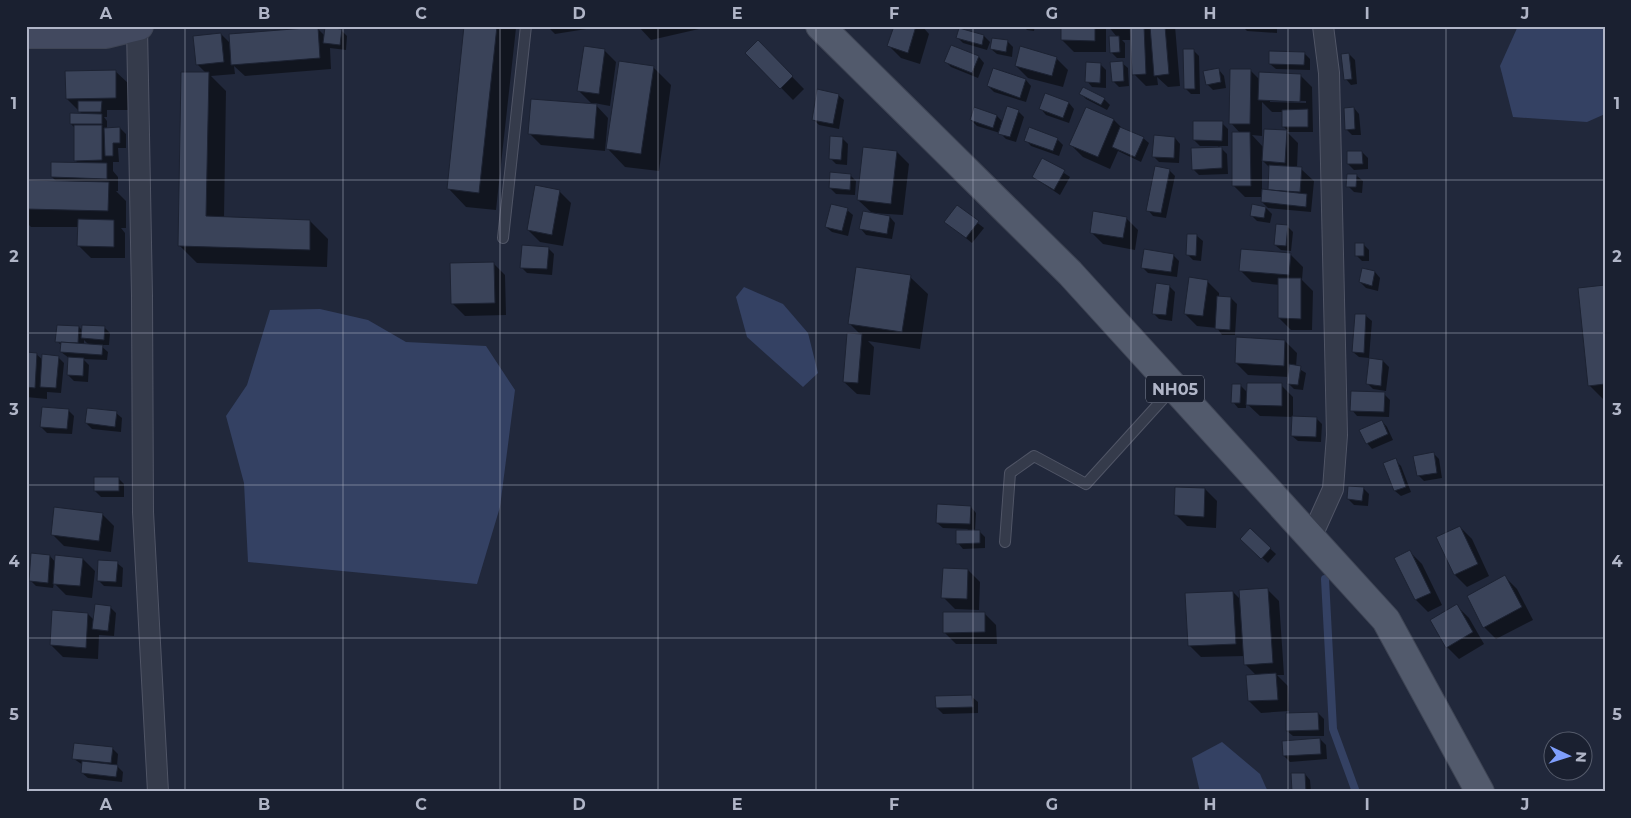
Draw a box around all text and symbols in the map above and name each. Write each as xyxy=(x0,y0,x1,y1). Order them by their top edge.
text: A xyxy=(99,4,113,23)
text: B xyxy=(258,4,270,23)
text: C xyxy=(415,4,427,23)
text: D xyxy=(572,4,586,23)
text: E xyxy=(732,4,742,23)
text: F xyxy=(889,4,899,23)
text: G xyxy=(1046,4,1058,23)
text: H xyxy=(1204,4,1216,23)
text: I xyxy=(1364,4,1370,23)
text: J xyxy=(1520,4,1529,23)
text: 1 xyxy=(11,94,17,113)
text: 1 xyxy=(1614,94,1620,113)
text: 2 xyxy=(9,247,19,266)
text: 2 xyxy=(1612,247,1622,266)
road number: NH05 xyxy=(1146,376,1204,402)
text: 3 xyxy=(8,400,19,419)
text: 3 xyxy=(1611,400,1622,419)
text: 4 xyxy=(8,552,20,571)
text: 4 xyxy=(1611,552,1623,571)
text: 5 xyxy=(9,705,19,724)
text: 5 xyxy=(1612,705,1622,724)
north arrow xyxy=(1544,730,1594,780)
text: N xyxy=(1572,751,1590,763)
text: A xyxy=(99,795,113,814)
text: B xyxy=(258,795,270,814)
text: C xyxy=(415,795,427,814)
text: D xyxy=(572,795,586,814)
text: E xyxy=(732,795,742,814)
text: F xyxy=(889,795,899,814)
text: G xyxy=(1046,795,1058,814)
text: H xyxy=(1204,795,1216,814)
text: I xyxy=(1364,795,1370,814)
text: J xyxy=(1520,795,1529,814)

